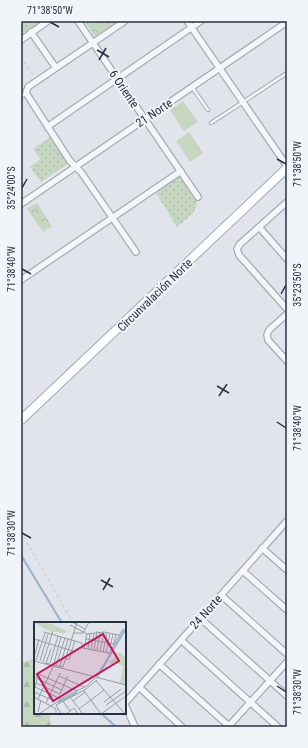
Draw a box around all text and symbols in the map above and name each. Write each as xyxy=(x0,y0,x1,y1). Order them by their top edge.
text: 71°38'50"W xyxy=(27,5,73,16)
street label: 6 Oriente xyxy=(106,67,142,111)
street label: 21 Norte xyxy=(133,95,175,130)
text: 71°38'50"W xyxy=(292,141,303,187)
text: 35°24'00"S xyxy=(6,166,17,210)
text: 71°38'40"W xyxy=(6,246,17,292)
street label: Circunvalación Norte xyxy=(115,255,196,334)
text: 35°23'50"S xyxy=(292,263,303,307)
text: 71°38'40"W xyxy=(292,405,303,451)
text: 71°38'30"W xyxy=(6,510,17,556)
street label: 24 Norte xyxy=(187,592,225,632)
inset map xyxy=(34,622,126,714)
text: 71°38'30"W xyxy=(292,669,303,715)

